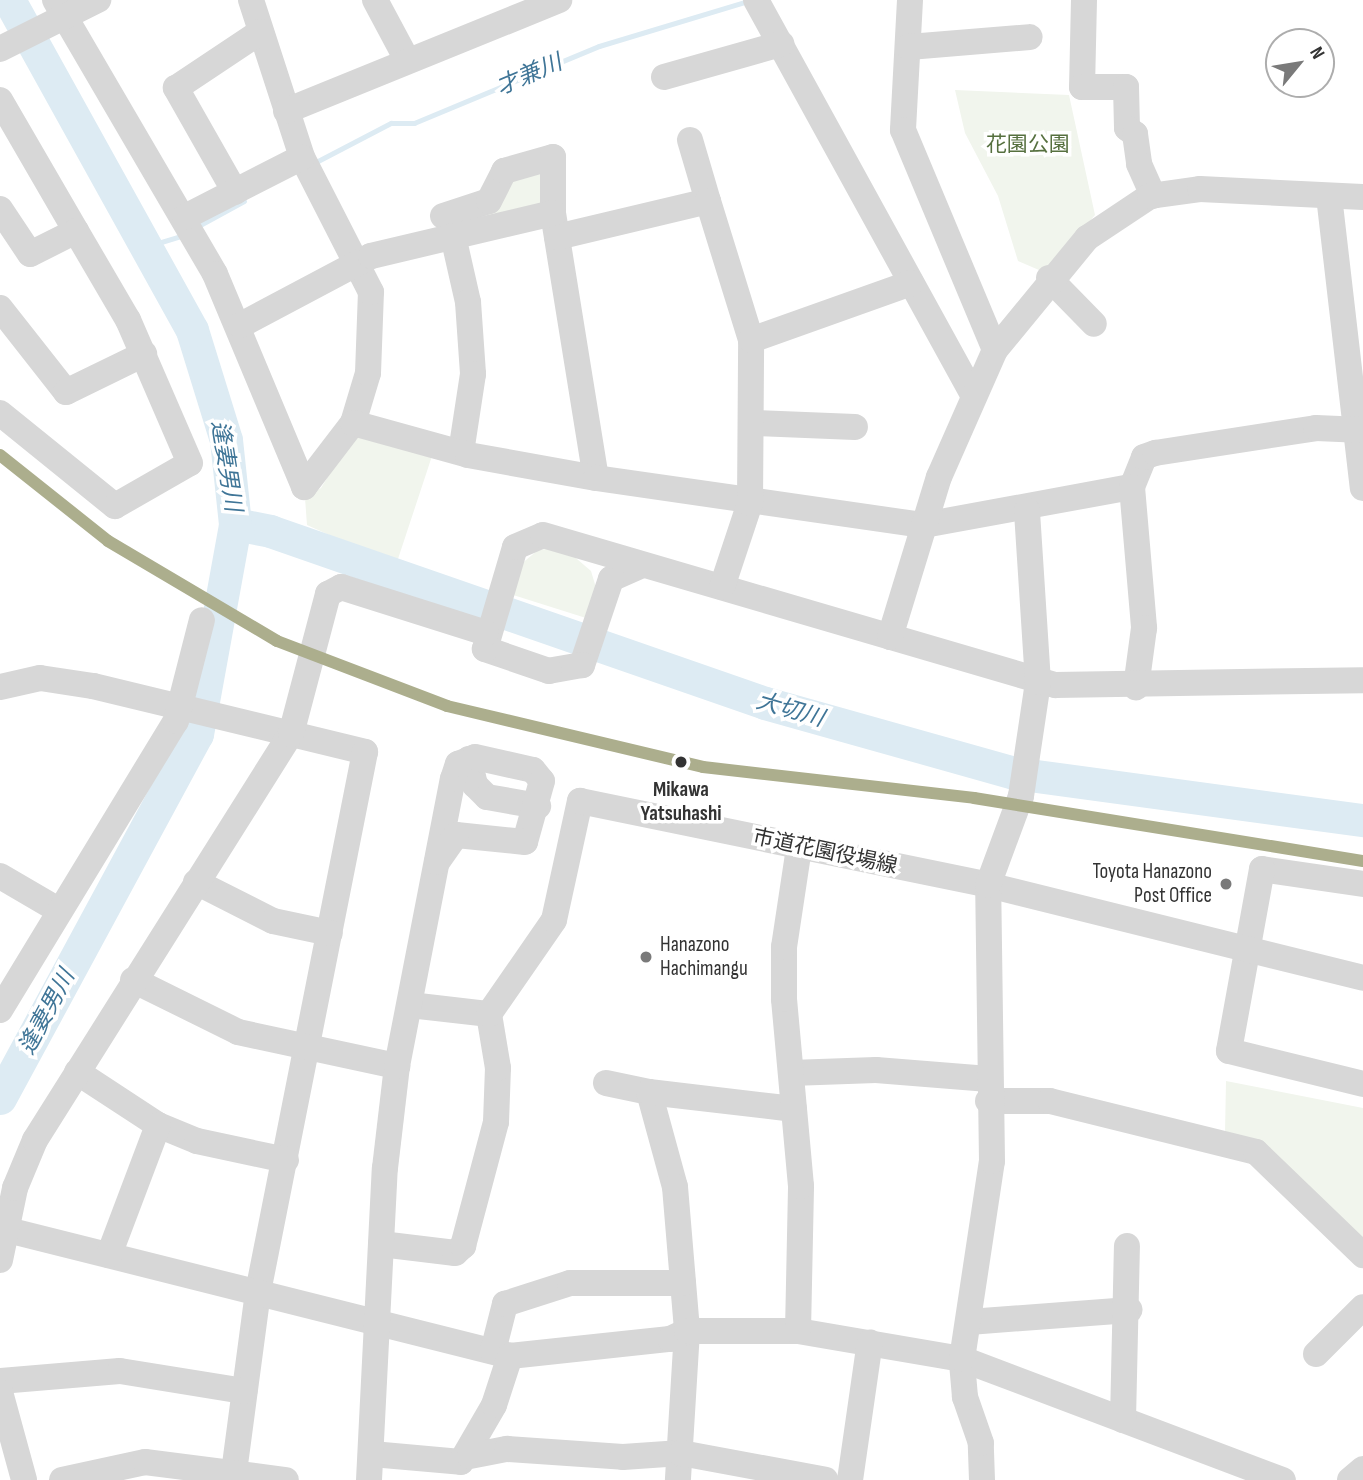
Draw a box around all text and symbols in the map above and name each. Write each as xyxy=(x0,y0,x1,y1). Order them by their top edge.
north arrow xyxy=(1265,28,1335,98)
text: N xyxy=(1304,43,1329,63)
water label: 才兼川 xyxy=(492,49,566,101)
park label: 花園公園 xyxy=(986,132,1070,158)
water label: 逢妻男川 xyxy=(205,418,247,514)
water label: 大切川 xyxy=(753,687,827,733)
marker: Mikawa Yatsuhashi xyxy=(669,750,693,774)
place label: Mikawa Yatsuhashi xyxy=(640,777,722,827)
street label: 市道花園役場線 xyxy=(750,824,900,880)
place label: Toyota Hanazono Post Office xyxy=(1092,859,1212,909)
marker: Toyota Hanazono Post Office xyxy=(1218,876,1234,892)
place label: Hanazono Hachimangu xyxy=(660,932,748,982)
marker: Hanazono Hachimangu xyxy=(638,949,654,965)
water label: 逢妻男川 xyxy=(13,965,81,1059)

